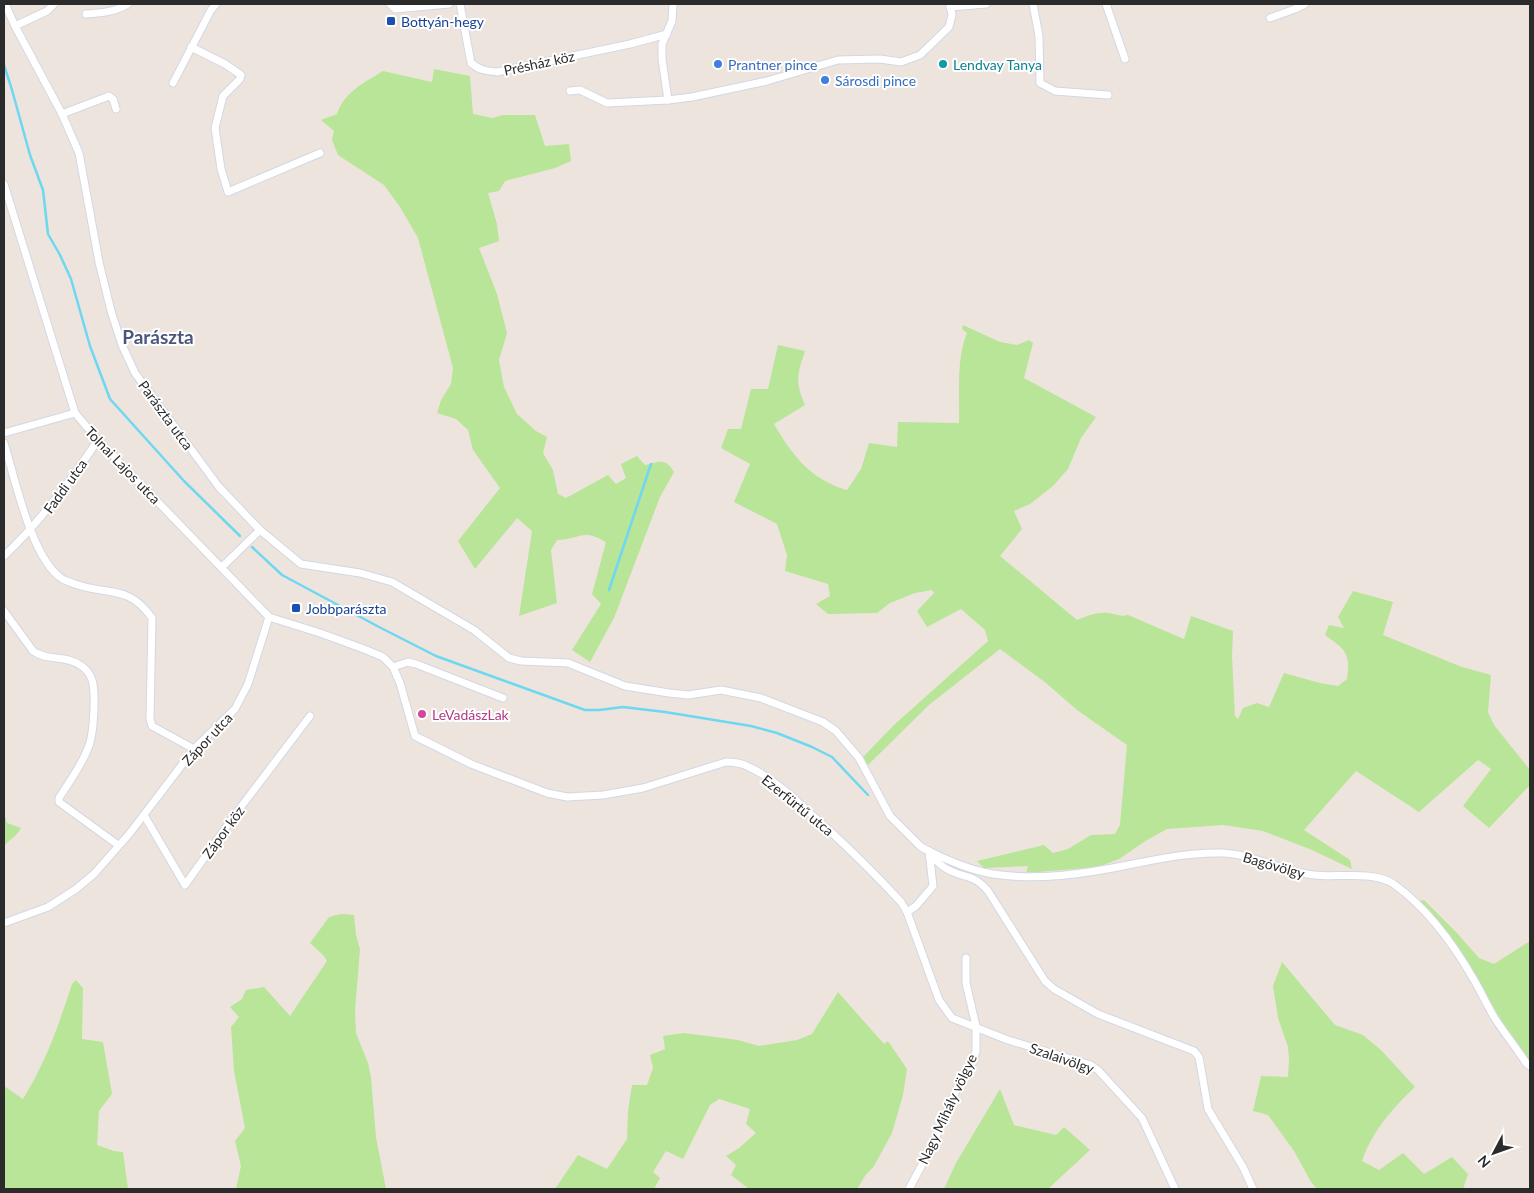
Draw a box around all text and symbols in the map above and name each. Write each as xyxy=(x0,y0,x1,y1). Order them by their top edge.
place label: Bottyán-hegy xyxy=(401,13,485,30)
marker: Bottyán-hegy xyxy=(385,15,397,27)
street label: Présház köz xyxy=(502,47,576,79)
place label: Prantner pince xyxy=(728,56,818,73)
place label: Lendvay Tanya xyxy=(953,56,1042,73)
marker: Prantner pince xyxy=(712,58,724,70)
marker: Lendvay Tanya xyxy=(937,58,949,70)
place label: Sárosdi pince xyxy=(835,72,916,89)
marker: Sárosdi pince xyxy=(819,74,831,86)
district label: Parászta xyxy=(122,325,194,348)
street label: Parászta utca xyxy=(135,377,197,453)
street label: Tolnai Lajos utca xyxy=(82,423,164,507)
street label: Faddi utca xyxy=(40,456,90,516)
place label: Jobbparászta xyxy=(306,600,386,617)
marker: Jobbparászta xyxy=(290,602,302,614)
place label: LeVadászLak xyxy=(432,706,510,723)
marker: LeVadászLak xyxy=(416,708,428,720)
street label: Zápor utca xyxy=(178,709,236,769)
street label: Ezerfürtű utca xyxy=(759,771,837,839)
street label: Zápor köz xyxy=(198,803,248,861)
street label: Bagóvölgy xyxy=(1241,848,1308,882)
street label: Szalaivölgy xyxy=(1028,1039,1097,1077)
street label: Nagy Mihály völgye xyxy=(914,1051,980,1167)
north arrow xyxy=(1469,1128,1519,1178)
text: N xyxy=(1474,1152,1494,1172)

